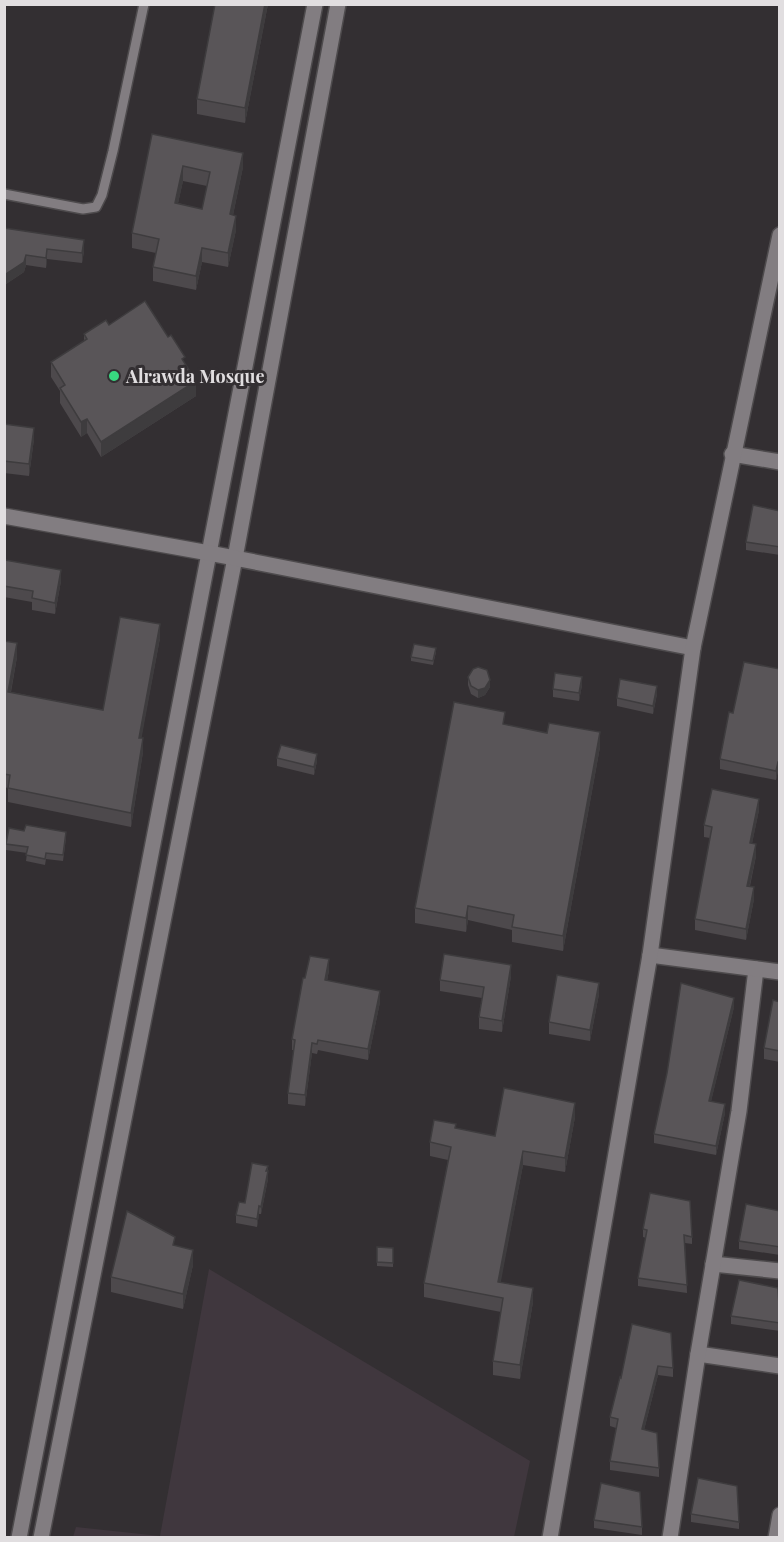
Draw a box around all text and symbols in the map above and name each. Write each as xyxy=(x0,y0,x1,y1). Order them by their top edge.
place label: Alrawda Mosque xyxy=(125,364,265,388)
marker: Alrawda Mosque xyxy=(107,369,121,383)

